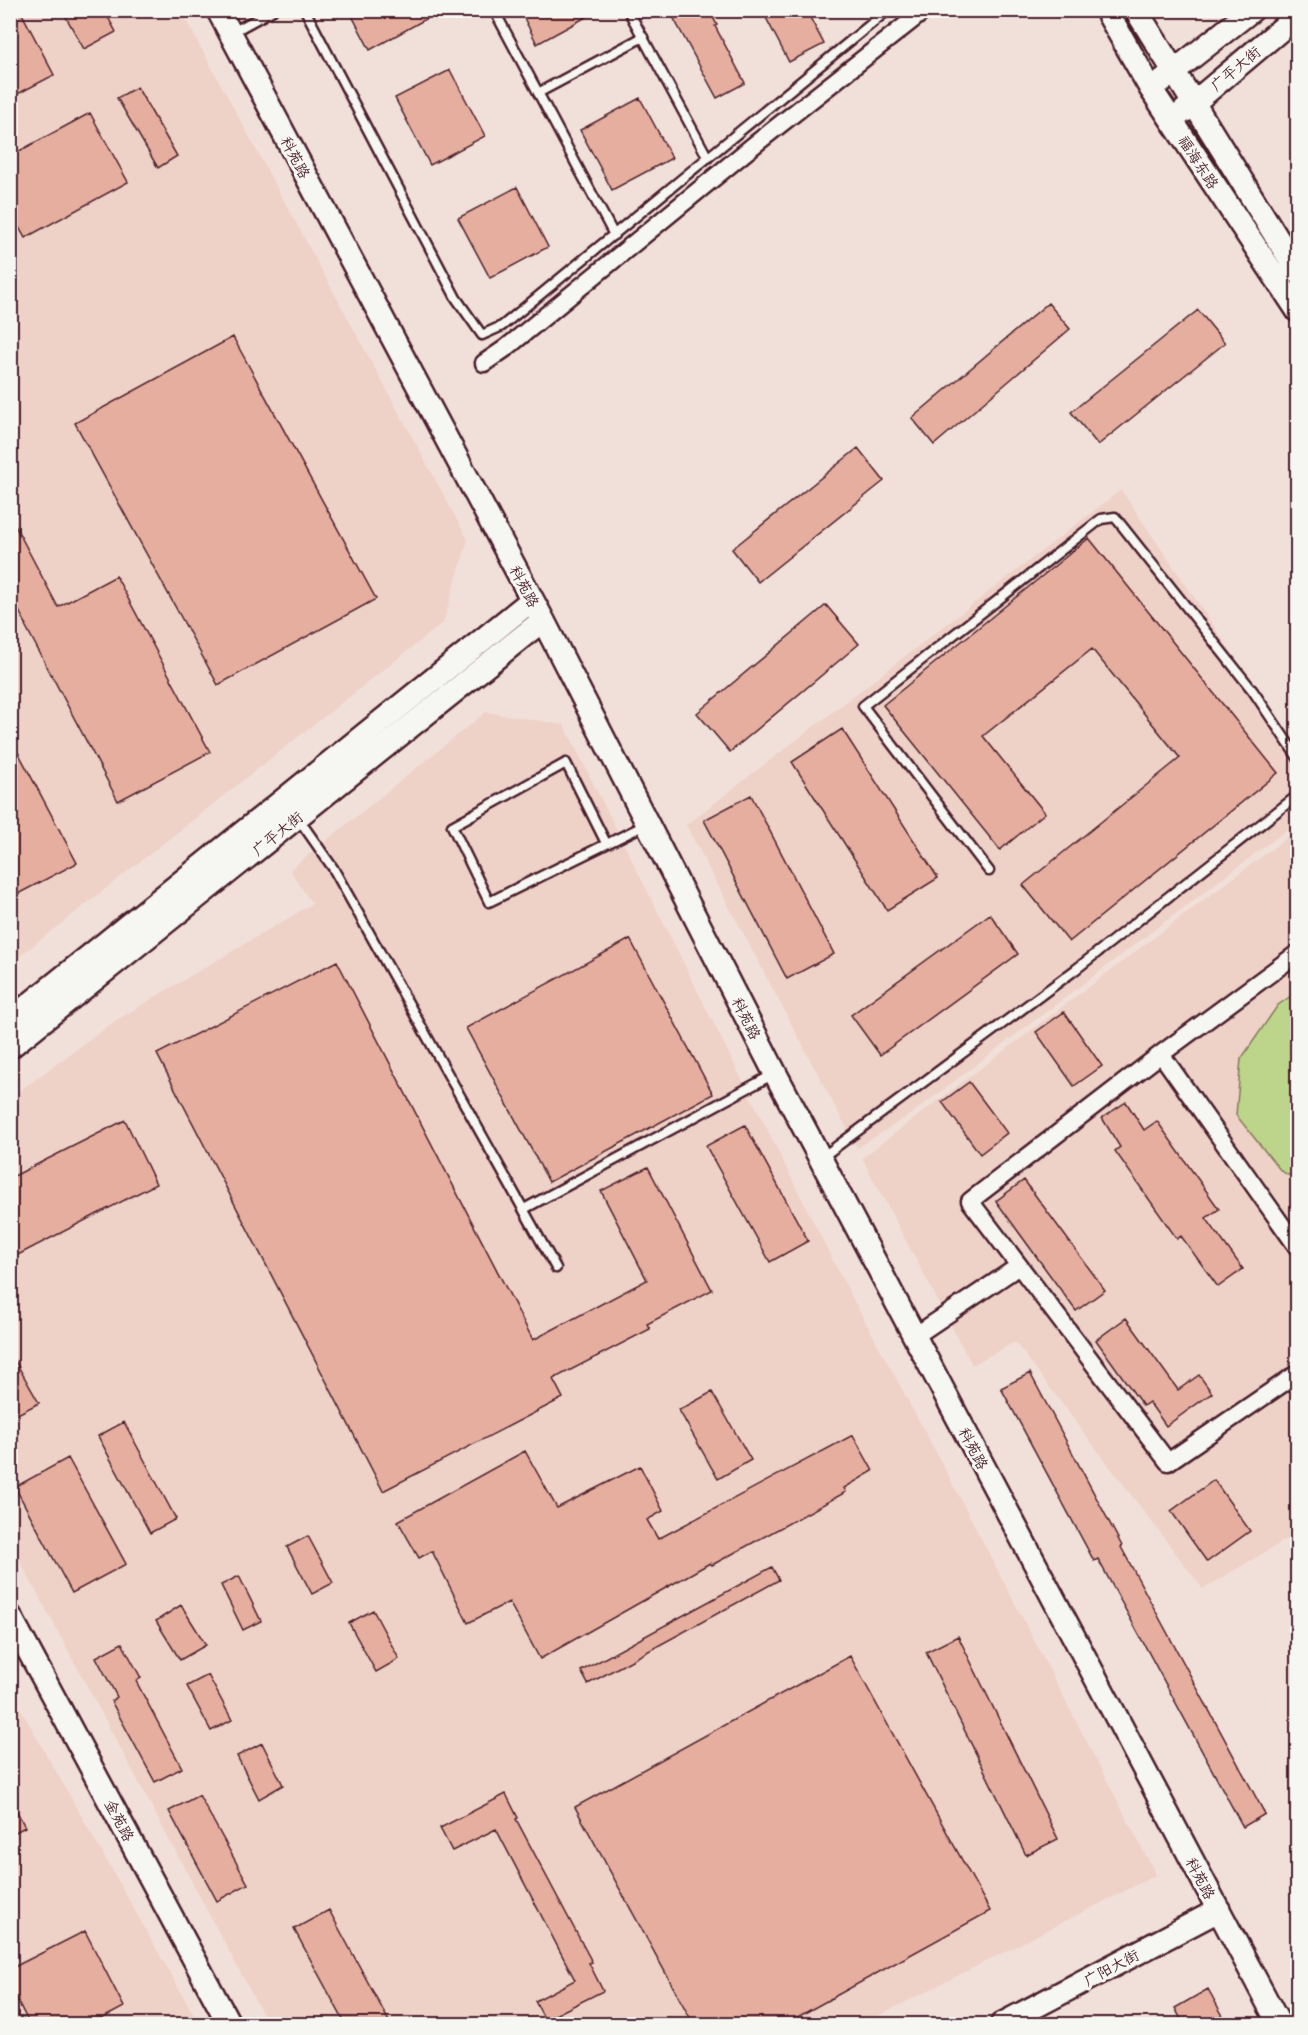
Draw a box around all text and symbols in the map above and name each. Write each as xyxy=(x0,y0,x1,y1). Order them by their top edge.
street label: 广平大街 xyxy=(1206,41,1264,95)
street label: 福海东路 xyxy=(1174,131,1224,193)
street label: 科苑路 xyxy=(277,132,315,182)
street label: 科苑路 xyxy=(506,561,544,611)
street label: 广平大街 xyxy=(247,806,307,860)
street label: 科苑路 xyxy=(728,993,766,1043)
street label: 科苑路 xyxy=(955,1423,993,1473)
street label: 金苑路 xyxy=(101,1795,139,1845)
street label: 科苑路 xyxy=(1182,1853,1220,1903)
street label: 广阳大街 xyxy=(1080,1944,1142,1990)

